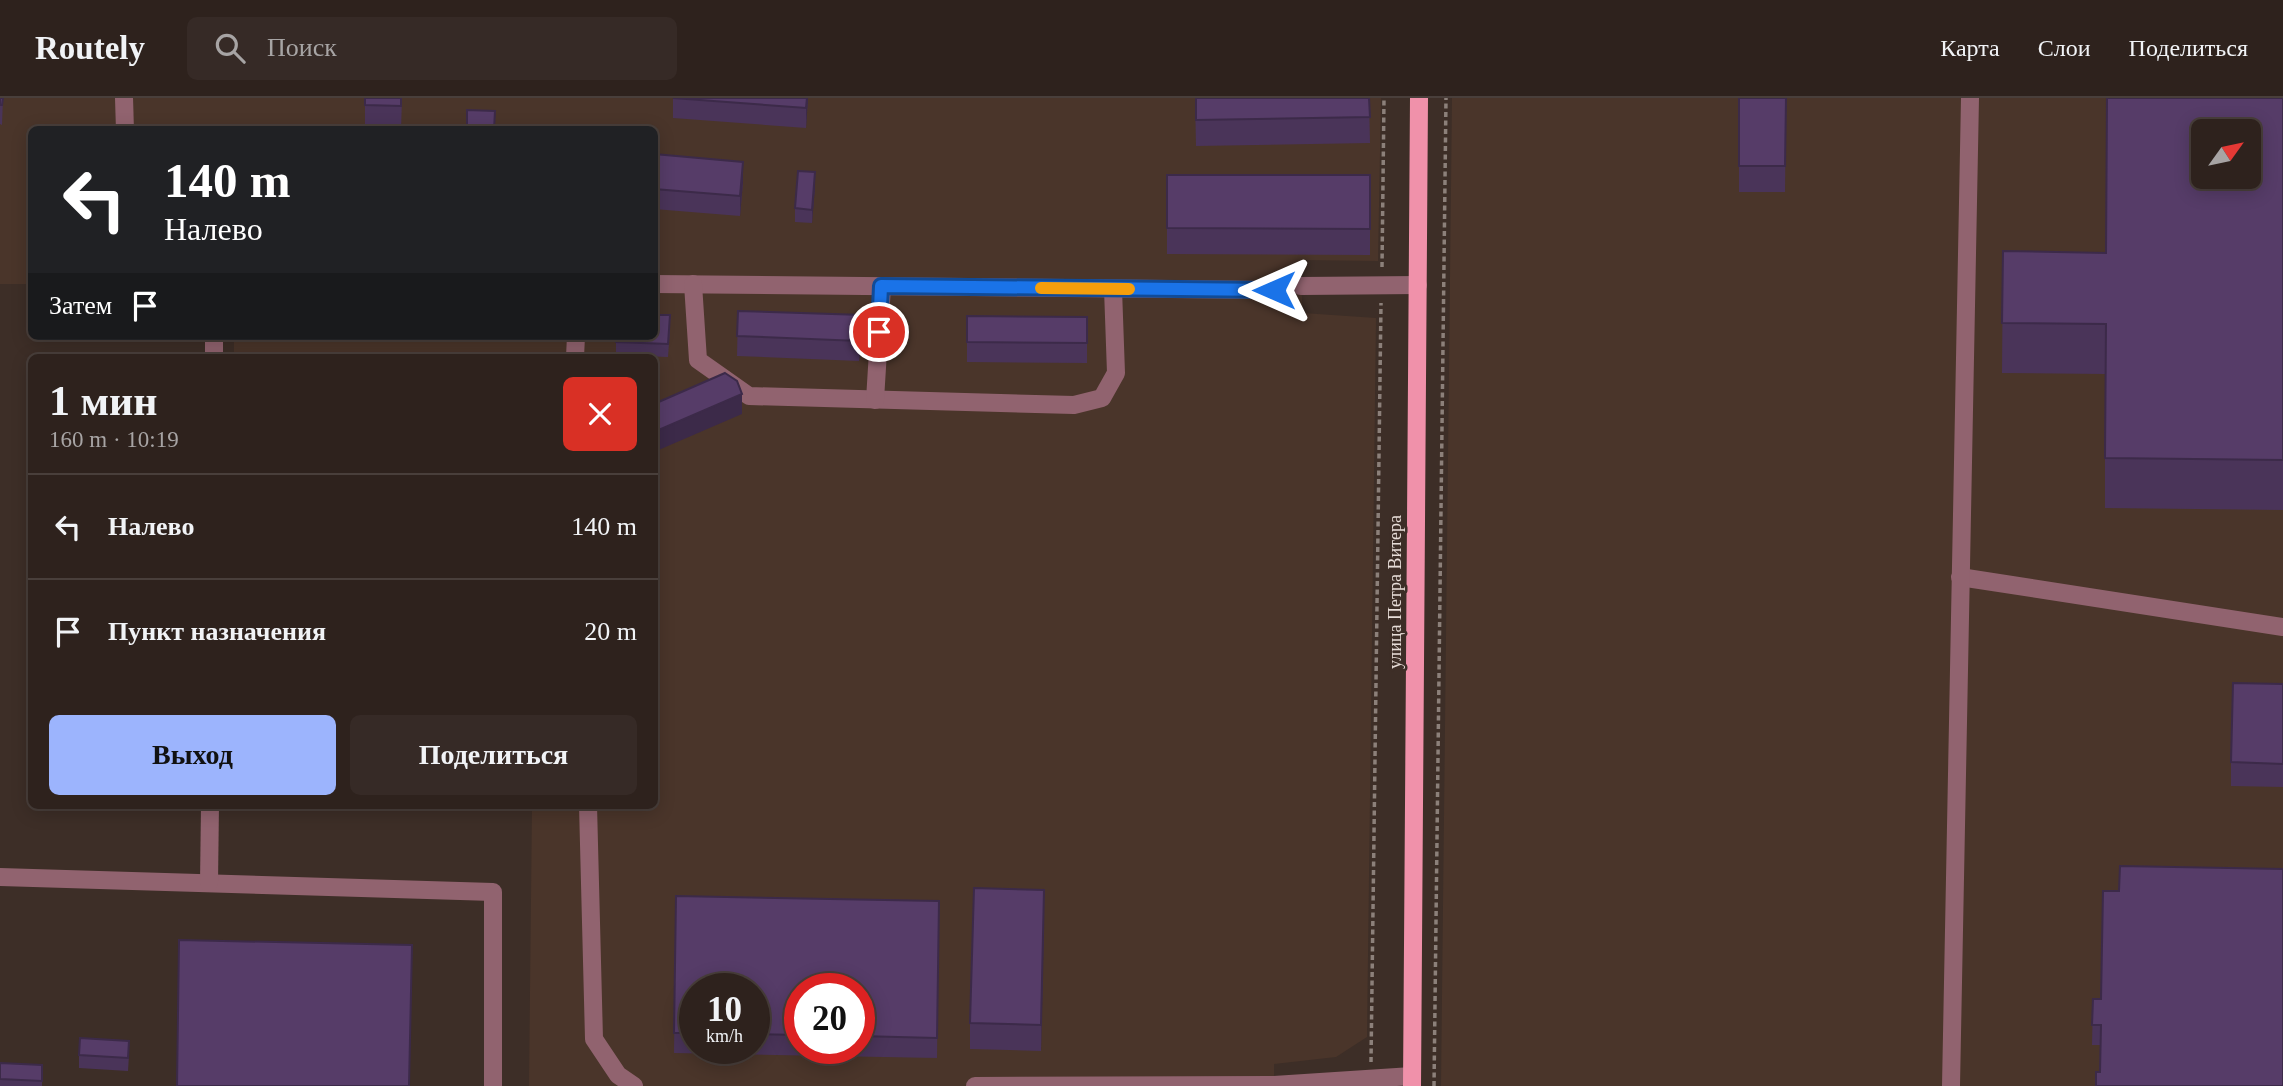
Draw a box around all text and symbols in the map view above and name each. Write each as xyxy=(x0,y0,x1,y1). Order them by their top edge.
search box xyxy=(187,17,677,80)
icon: search xyxy=(211,29,249,67)
text: Routely xyxy=(35,30,145,66)
text: Поиск xyxy=(267,33,337,62)
text: Карта xyxy=(1940,35,2000,61)
text: Слои xyxy=(2038,35,2091,61)
text: Поделиться xyxy=(2129,35,2248,61)
north arrow xyxy=(2191,119,2261,189)
map controls xyxy=(2191,119,2261,189)
text: 140 m xyxy=(164,153,291,208)
icon: left xyxy=(49,154,140,245)
text: Налево xyxy=(164,211,263,247)
position arrow xyxy=(1237,253,1311,327)
icon: arrive xyxy=(126,287,164,325)
text: Затем xyxy=(49,291,112,320)
pin xyxy=(849,302,909,362)
icon: arrive xyxy=(860,313,898,351)
button: close xyxy=(563,377,637,451)
text: 1 мин xyxy=(49,378,158,424)
text: 160 m · 10:19 xyxy=(49,427,179,452)
icon: left xyxy=(49,508,87,546)
text: Налево xyxy=(108,512,194,541)
text: 140 m xyxy=(571,512,637,541)
street label: улица Петра Витера xyxy=(1385,515,1405,669)
icon: arrive xyxy=(49,613,87,651)
text: Пункт назначения xyxy=(108,617,326,646)
text: 20 m xyxy=(584,617,637,646)
button: Выход xyxy=(49,715,336,795)
button: Поделиться xyxy=(350,715,637,795)
speed limit sign: 20 xyxy=(784,973,875,1064)
text: 10 xyxy=(707,990,742,1029)
text: km/h xyxy=(706,1026,743,1046)

